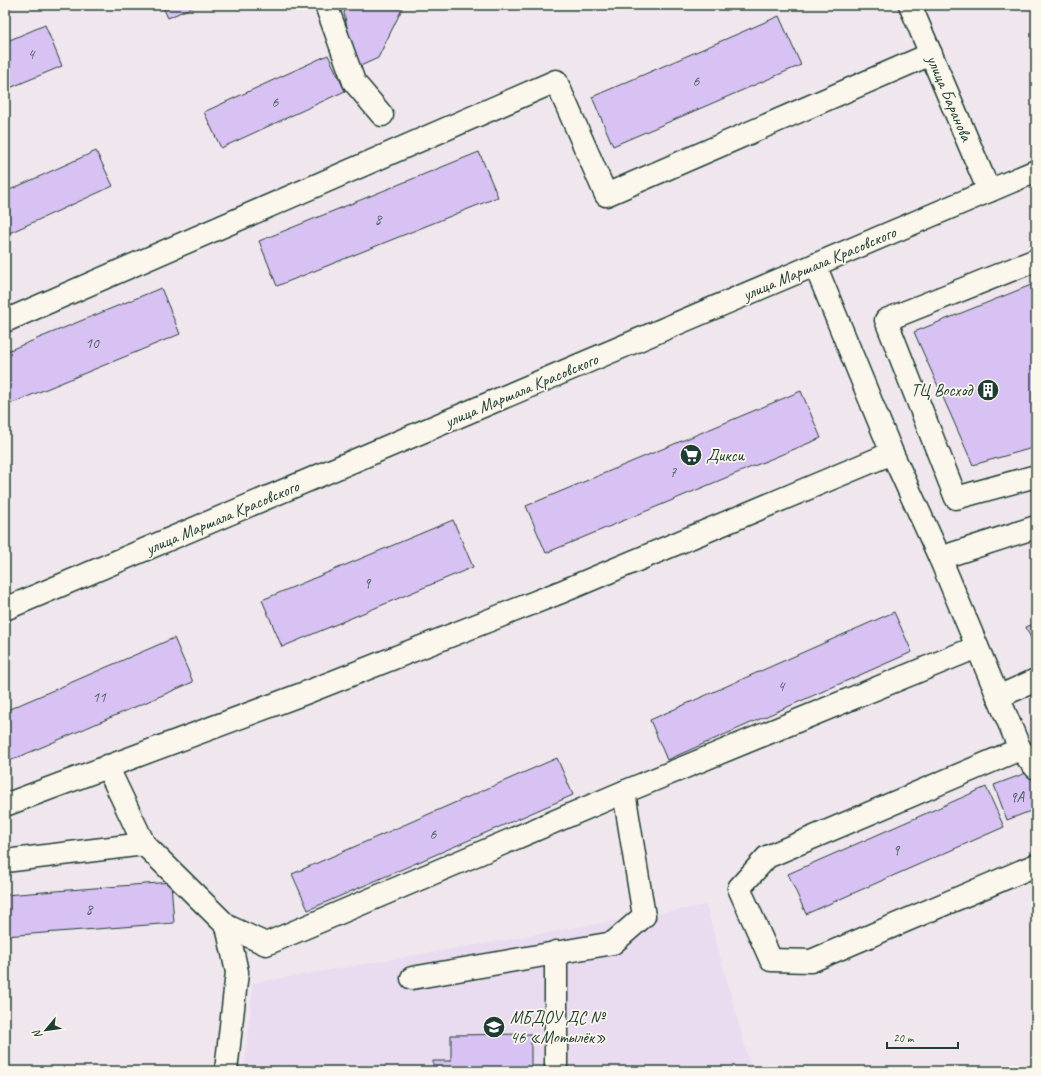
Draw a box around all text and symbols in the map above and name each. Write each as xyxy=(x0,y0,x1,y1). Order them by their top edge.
house number: 4 xyxy=(28,45,36,64)
street label: улица Баранова xyxy=(922,51,978,146)
house number: 6 xyxy=(693,72,701,91)
house number: 6 xyxy=(272,93,280,112)
house number: 8 xyxy=(375,210,383,229)
street label: улица Маршала Красовского xyxy=(738,221,900,306)
house number: 10 xyxy=(85,334,100,353)
street label: улица Маршала Красовского xyxy=(440,348,602,433)
building icon: ТЦ Восход xyxy=(975,377,1001,403)
place label: ТЦ Восход xyxy=(911,380,974,401)
supermarket icon: Дикси xyxy=(678,442,704,468)
place label: Дикси xyxy=(706,445,745,466)
house number: 7 xyxy=(670,463,678,482)
street label: улица Маршала Красовского xyxy=(141,475,303,560)
house number: 9 xyxy=(364,574,372,593)
house number: 4 xyxy=(778,677,786,696)
house number: 11 xyxy=(92,688,107,707)
house number: 9А xyxy=(1010,788,1026,807)
house number: 6 xyxy=(430,825,438,844)
house number: 9 xyxy=(893,841,901,860)
house number: 8 xyxy=(86,900,94,919)
place label: МБДОУ ДC № 46 «Мотылёк» xyxy=(510,1007,607,1048)
north arrow xyxy=(26,1010,66,1050)
school or university icon: МБДОУ ДC № 46 «Мотылёк» xyxy=(481,1014,507,1040)
scale bar xyxy=(887,1024,958,1050)
text: N xyxy=(28,1027,45,1041)
text: 20 m xyxy=(893,1030,915,1046)

